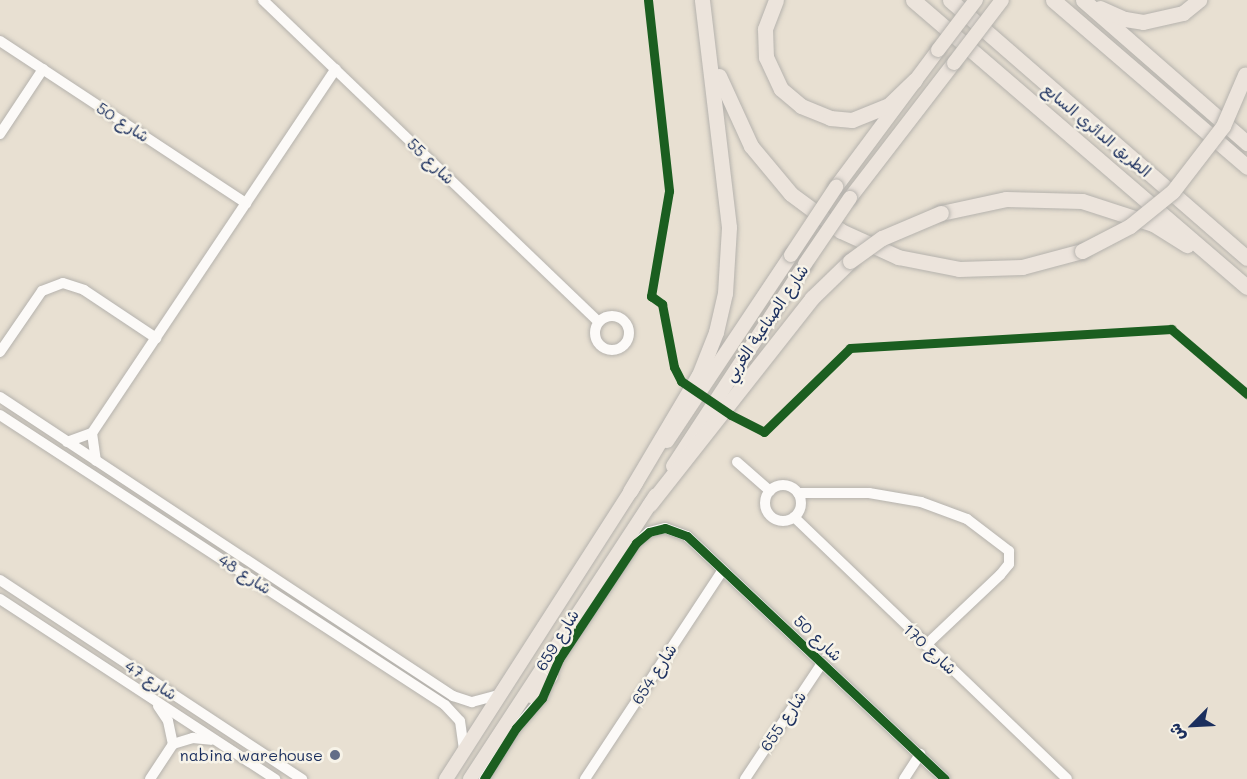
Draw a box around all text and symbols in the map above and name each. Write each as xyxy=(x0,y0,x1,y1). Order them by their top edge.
street label: الطريق الدائري السابع xyxy=(1039,79,1155,181)
street label: شارع 50 xyxy=(93,98,153,146)
street label: شارع 55 xyxy=(403,134,459,188)
street label: شارع الصناعية الغربي xyxy=(720,261,812,385)
street label: شارع 48 xyxy=(215,550,275,598)
street label: شارع 659 xyxy=(531,606,583,674)
street label: شارع 50 xyxy=(790,611,846,665)
street label: شارع 170 xyxy=(899,620,961,678)
street label: شارع 654 xyxy=(627,640,681,708)
street label: شارع 47 xyxy=(121,656,181,704)
street label: شارع 655 xyxy=(756,687,810,755)
north arrow xyxy=(1163,695,1223,755)
text: ش xyxy=(1163,720,1189,745)
place label: nabina warehouse xyxy=(180,745,323,765)
marker: nabina warehouse xyxy=(328,748,342,762)

